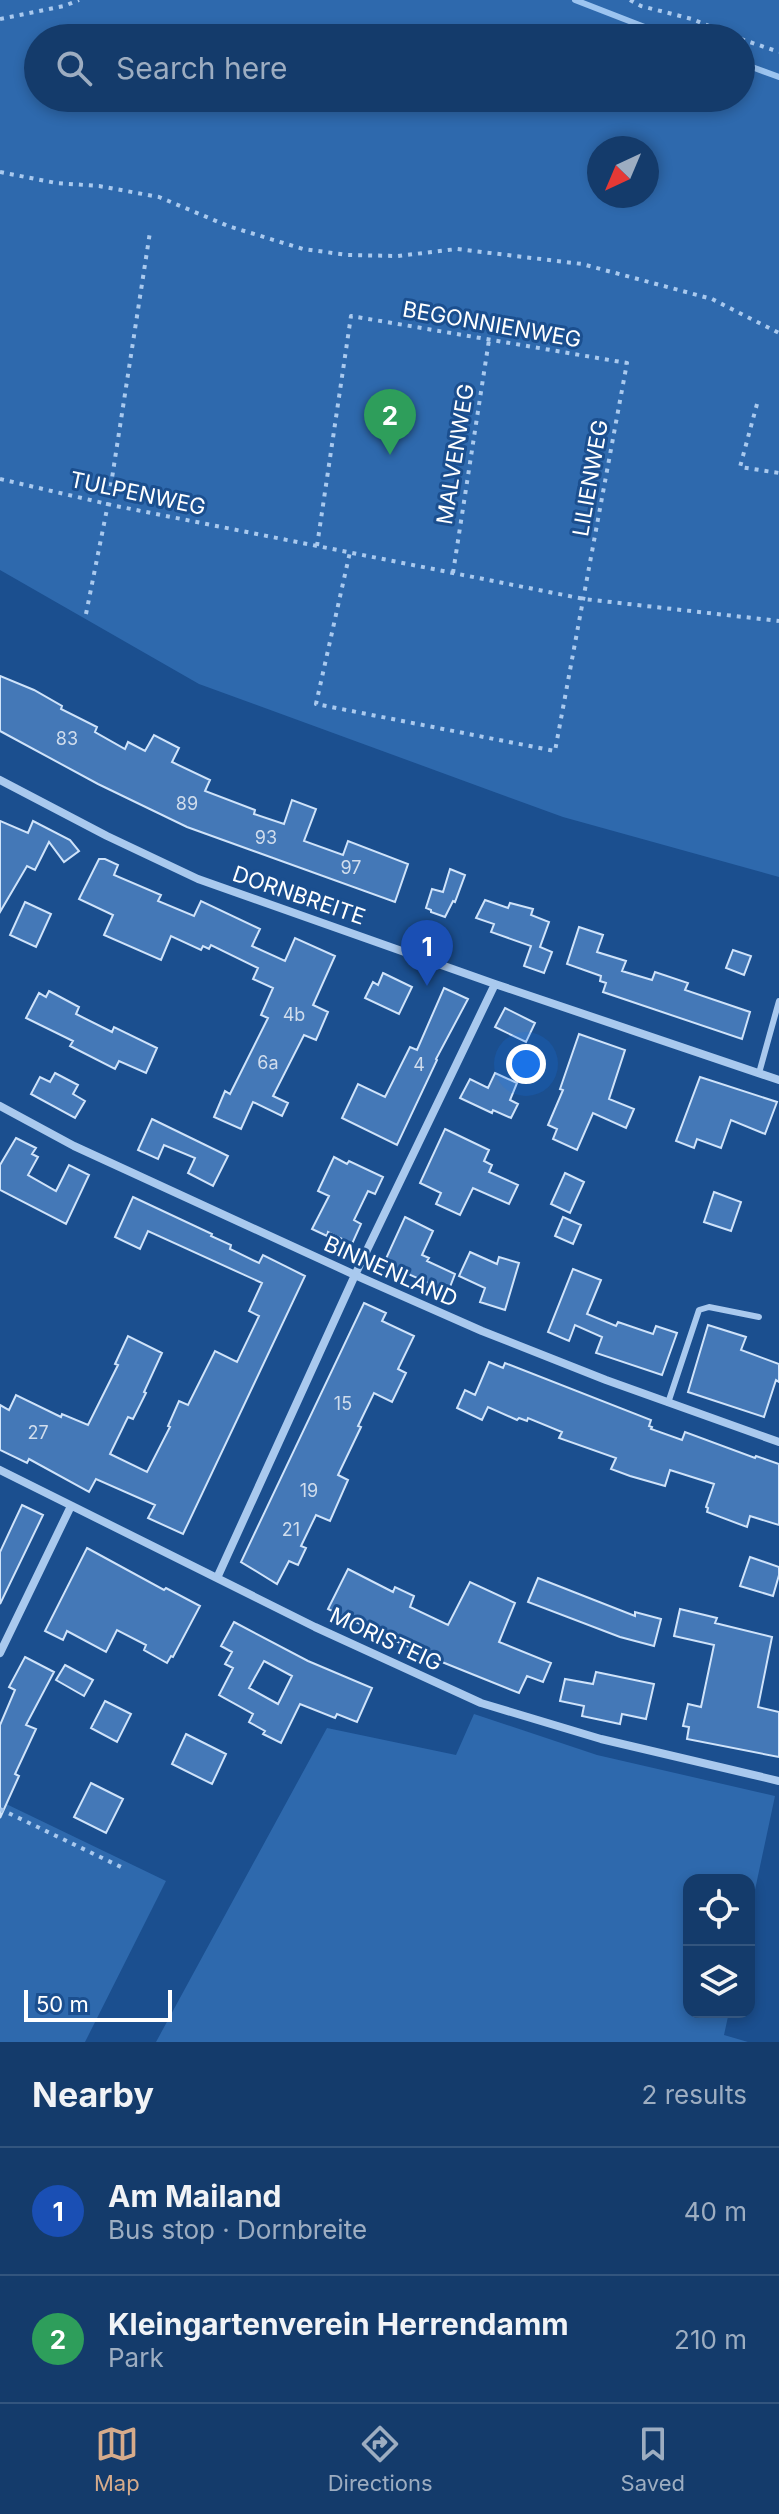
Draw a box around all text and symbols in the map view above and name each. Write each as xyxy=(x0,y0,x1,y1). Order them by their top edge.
search box xyxy=(24,24,755,112)
icon: search xyxy=(52,46,96,90)
text: Search here xyxy=(116,50,288,86)
north arrow xyxy=(587,136,659,208)
street label: BEGONNIENWEG xyxy=(401,295,583,353)
street label: MALVENWEG xyxy=(431,382,479,526)
pin: 2 xyxy=(364,389,416,455)
street label: LILIENWEG xyxy=(567,418,613,538)
street label: TULPENWEG xyxy=(68,466,208,520)
house number: 83 xyxy=(56,728,78,749)
house number: 89 xyxy=(176,793,198,814)
house number: 93 xyxy=(255,827,277,848)
house number: 97 xyxy=(341,857,362,878)
street label: DORNBREITE xyxy=(229,860,369,930)
pin: 1 xyxy=(401,920,453,986)
house number: 4b xyxy=(283,1004,305,1025)
your location xyxy=(506,1044,546,1084)
house number: 6a xyxy=(257,1052,279,1073)
house number: 4 xyxy=(413,1054,425,1075)
street label: BINNENLAND xyxy=(320,1230,462,1312)
house number: 15 xyxy=(334,1393,352,1414)
house number: 27 xyxy=(27,1422,49,1443)
house number: 19 xyxy=(300,1480,318,1501)
house number: 21 xyxy=(282,1519,300,1540)
street label: MORISTEIG xyxy=(326,1602,446,1676)
map controls xyxy=(683,1874,755,2018)
button: locate xyxy=(683,1874,755,1946)
button: layers xyxy=(683,1946,755,2018)
scale bar xyxy=(24,1986,172,2022)
text: 50 m xyxy=(36,1991,89,2017)
text: Nearby xyxy=(32,2074,154,2115)
text: 2 results xyxy=(642,2079,747,2110)
text: Am Mailand xyxy=(108,2178,282,2214)
text: 1 xyxy=(52,2196,64,2227)
text: 40 m xyxy=(684,2196,747,2227)
text: Bus stop · Dornbreite xyxy=(108,2214,367,2245)
text: Kleingartenverein Herrendamm xyxy=(108,2306,569,2342)
text: 2 xyxy=(50,2324,66,2355)
text: 210 m xyxy=(674,2324,747,2355)
text: Park xyxy=(108,2342,164,2373)
tab: Map xyxy=(94,2422,140,2496)
tab: Directions xyxy=(328,2422,433,2496)
tab: Saved xyxy=(621,2422,685,2496)

